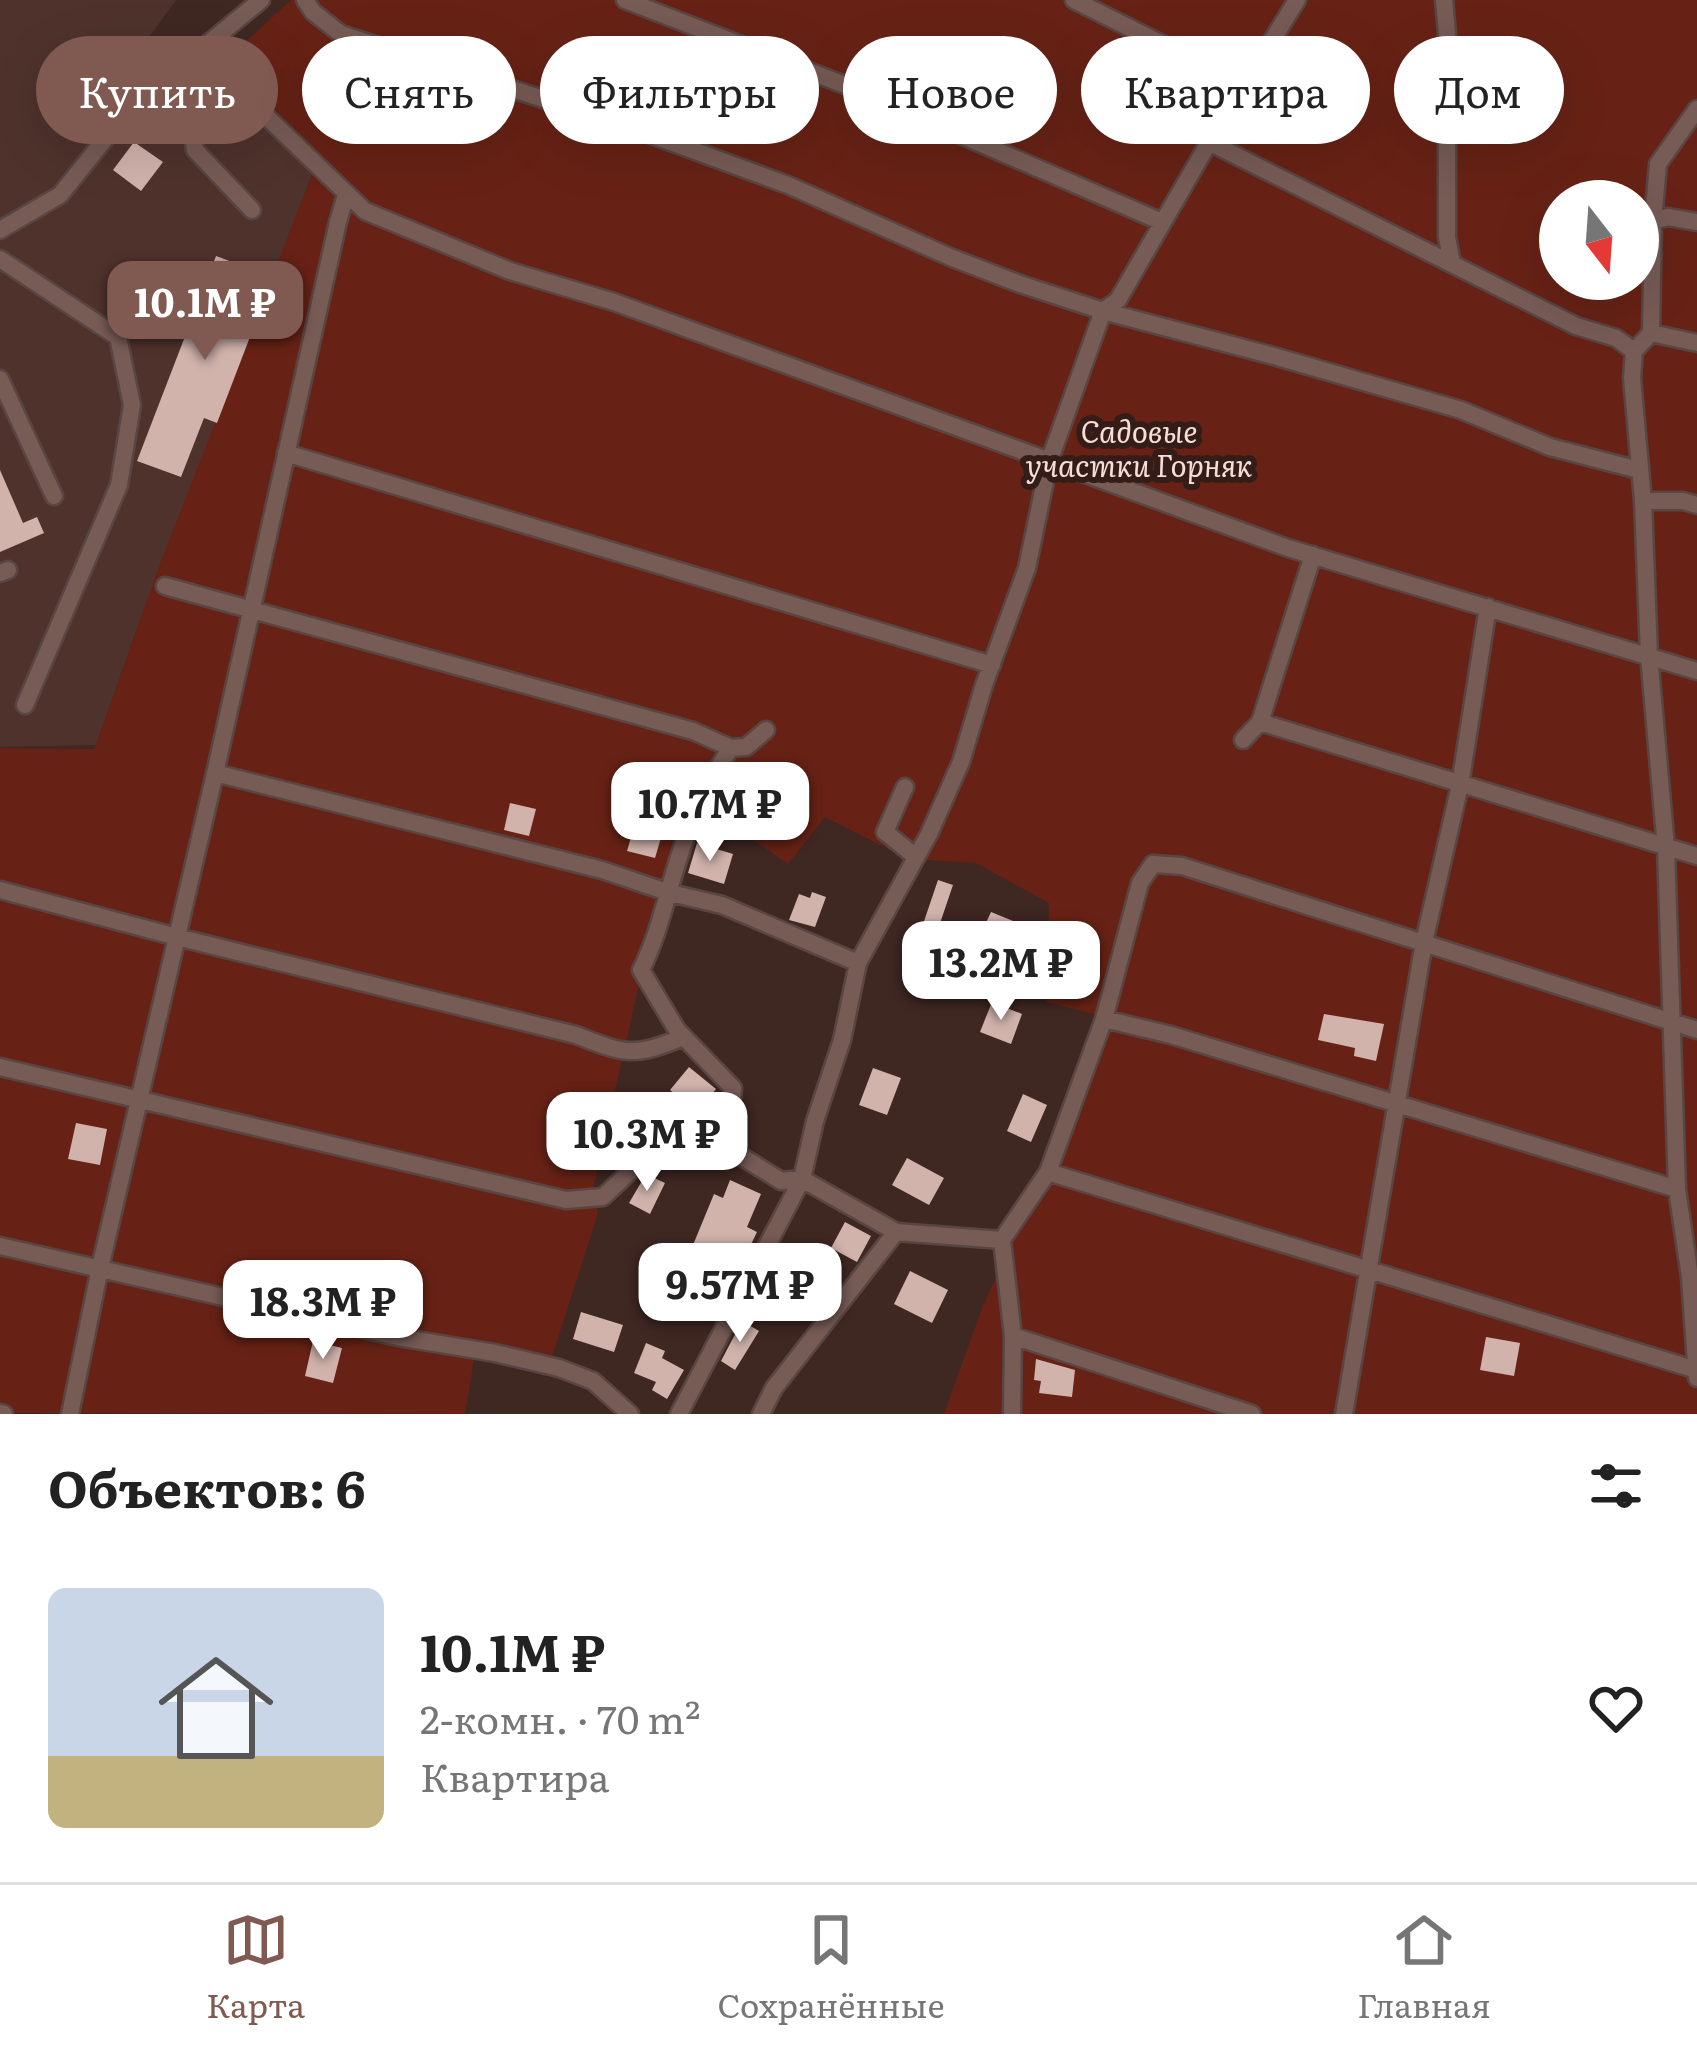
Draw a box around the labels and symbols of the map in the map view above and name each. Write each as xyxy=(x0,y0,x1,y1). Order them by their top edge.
north arrow xyxy=(1539,180,1659,300)
pin: 10.1M ₽ xyxy=(94,261,316,363)
park label: Садовые участки Горняк xyxy=(1026,408,1252,486)
pin: 10.7M ₽ xyxy=(599,762,821,864)
pin: 13.2M ₽ xyxy=(890,921,1112,1023)
pin: 10.3M ₽ xyxy=(536,1092,758,1194)
pin: 9.57M ₽ xyxy=(629,1243,851,1345)
pin: 18.3M ₽ xyxy=(212,1260,434,1362)

